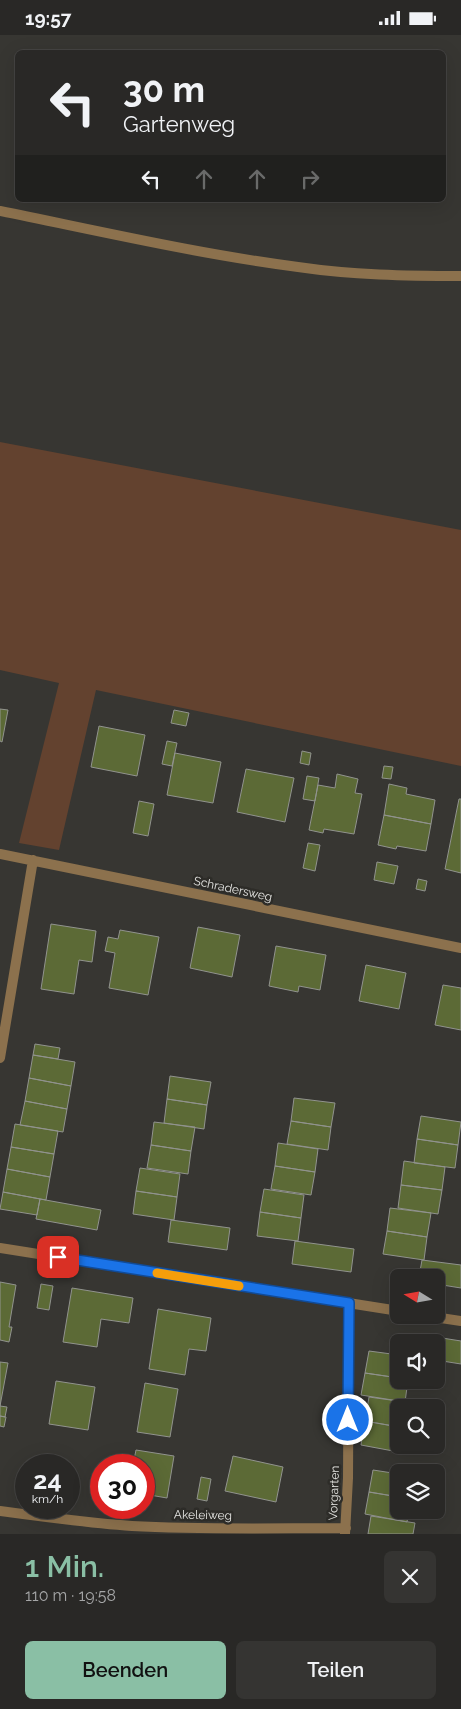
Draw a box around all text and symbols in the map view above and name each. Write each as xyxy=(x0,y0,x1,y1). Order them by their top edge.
text: 19:57 xyxy=(25,7,71,29)
text: 30 m xyxy=(123,69,205,110)
icon: left xyxy=(40,70,105,135)
text: Gartenweg xyxy=(123,111,235,137)
icon: left xyxy=(137,165,165,193)
icon: ahead xyxy=(190,165,218,193)
icon: ahead xyxy=(243,165,271,193)
icon: right xyxy=(296,165,324,193)
street label: Schradersweg xyxy=(192,874,274,904)
pin xyxy=(37,1236,79,1278)
icon: arrive xyxy=(44,1243,72,1271)
north arrow xyxy=(390,1269,445,1324)
map controls xyxy=(390,1269,445,1519)
button: sound xyxy=(390,1334,445,1389)
position arrow xyxy=(321,1393,373,1445)
button: search xyxy=(390,1399,445,1454)
speed limit sign: 30 xyxy=(90,1454,155,1519)
button: layers xyxy=(390,1464,445,1519)
text: 24 xyxy=(33,1465,62,1495)
street label: Vorgarten xyxy=(326,1465,342,1521)
text: km/h xyxy=(32,1492,63,1506)
street label: Akeleiweg xyxy=(174,1507,232,1523)
text: 1 Min. xyxy=(25,1549,104,1584)
button: close xyxy=(384,1551,436,1603)
text: 110 m · 19:58 xyxy=(25,1586,116,1605)
button: Beenden xyxy=(25,1641,226,1699)
button: Teilen xyxy=(236,1641,436,1699)

